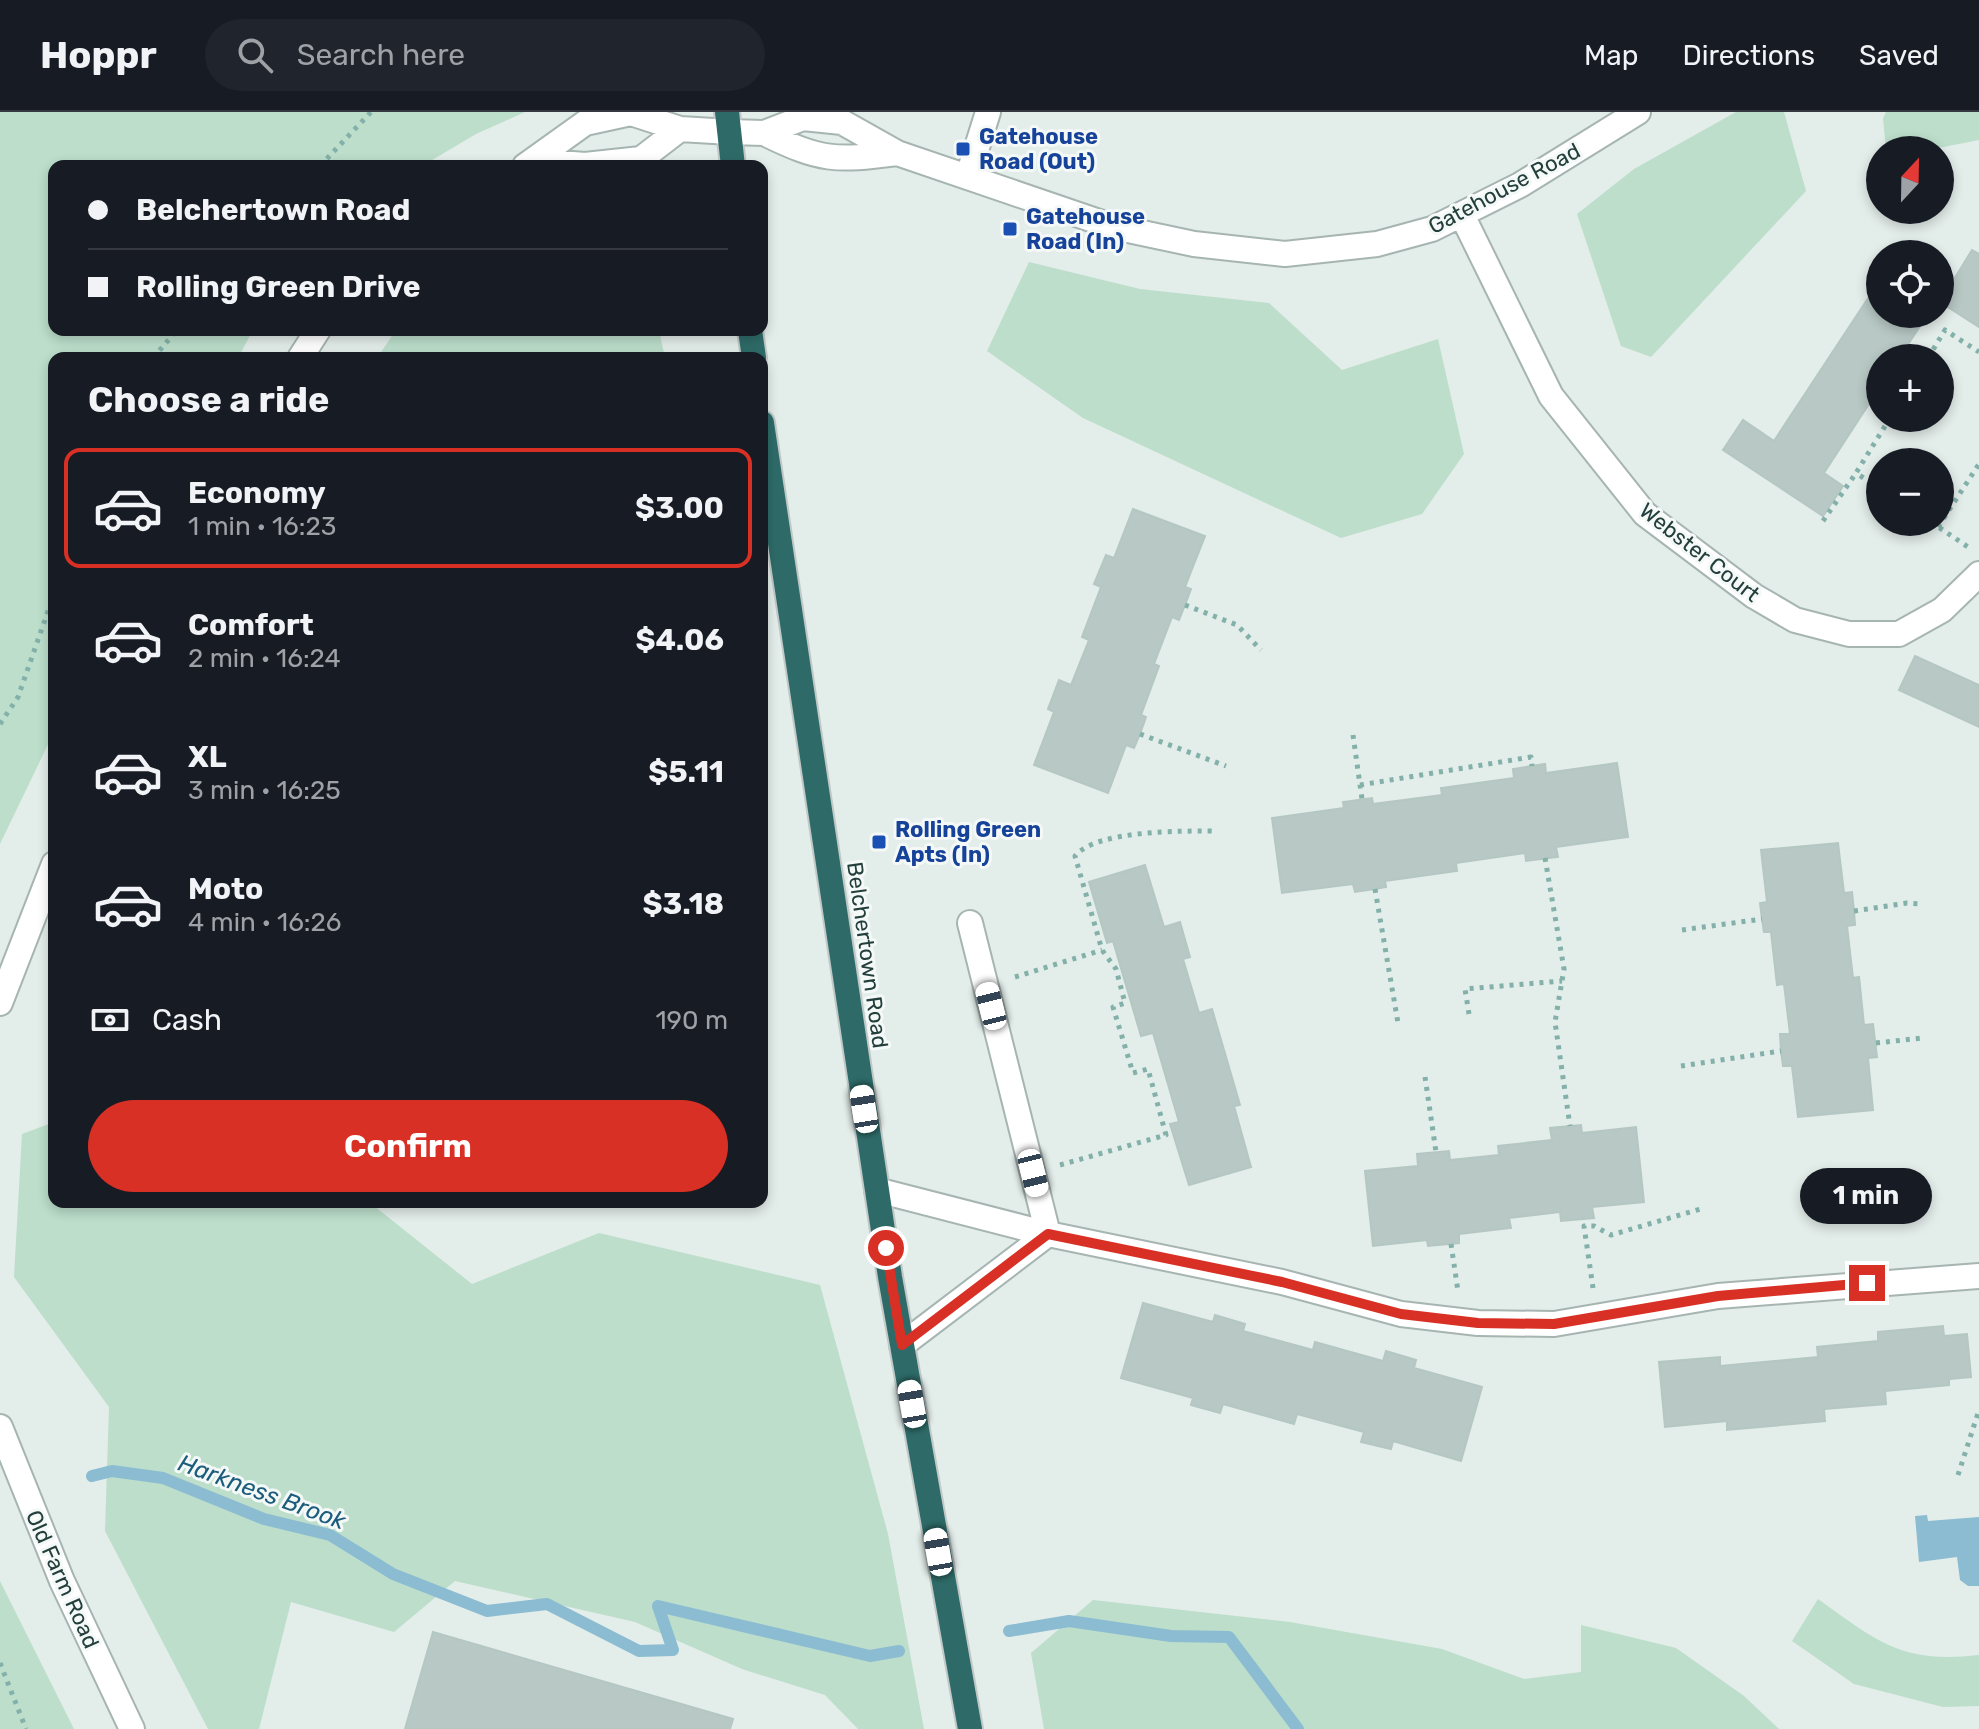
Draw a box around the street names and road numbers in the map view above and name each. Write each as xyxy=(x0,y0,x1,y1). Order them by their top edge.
street label: Gatehouse Road xyxy=(1424,137,1585,240)
street label: Webster Court xyxy=(1634,497,1766,608)
street label: Belchertown Road xyxy=(841,860,894,1050)
street label: Old Farm Road xyxy=(20,1506,105,1653)

